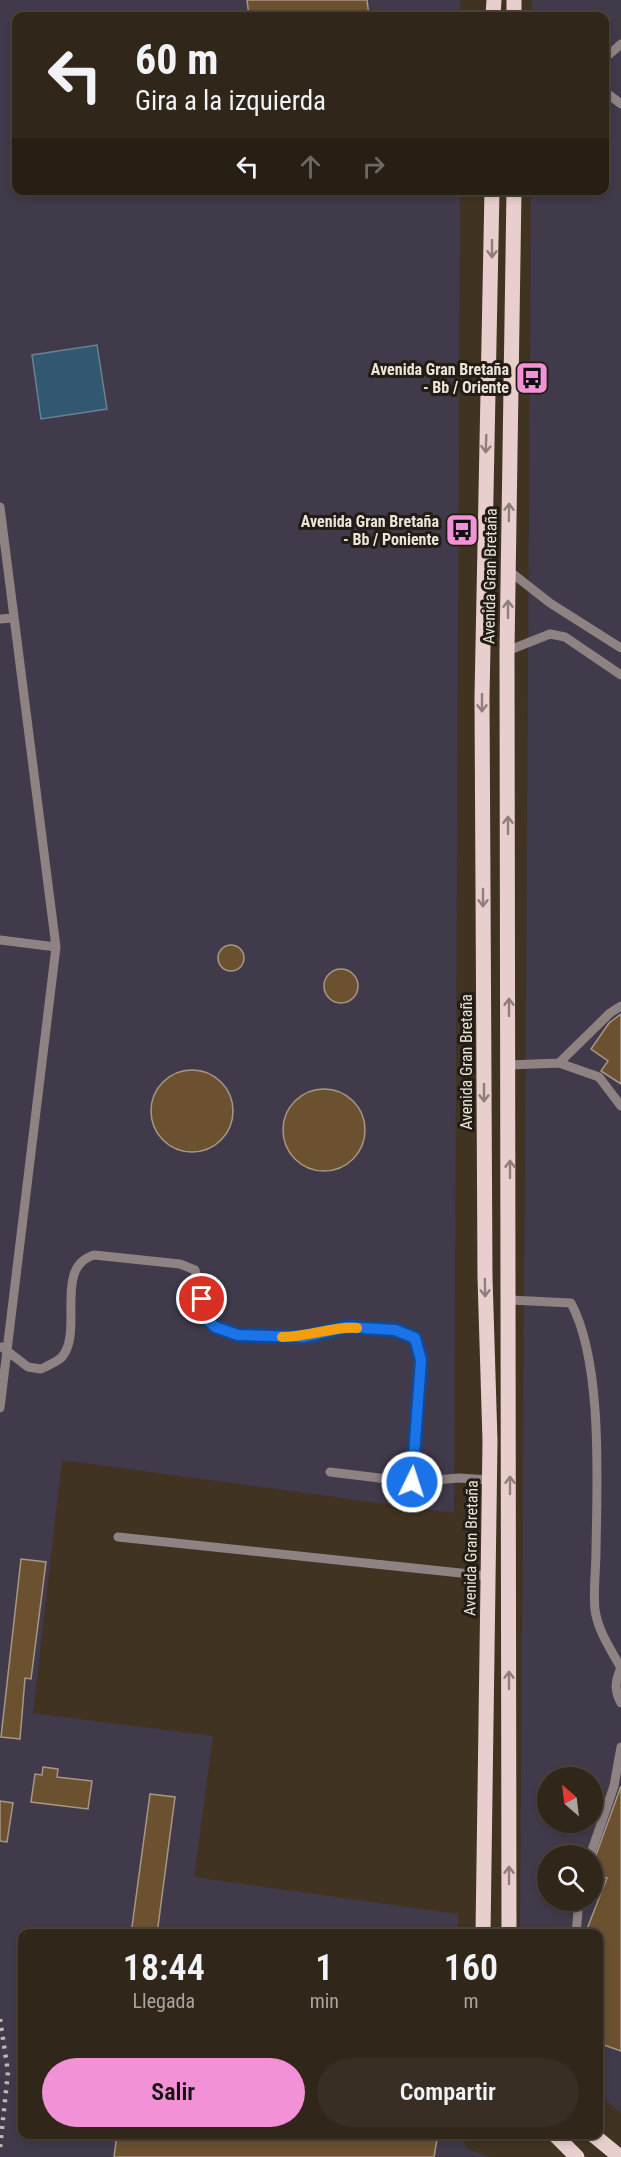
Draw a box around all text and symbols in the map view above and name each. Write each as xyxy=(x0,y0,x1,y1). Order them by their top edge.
text: 60 m xyxy=(135,35,218,84)
icon: left xyxy=(36,36,114,114)
text: Gira a la izquierda xyxy=(135,85,326,117)
icon: left xyxy=(231,150,264,183)
icon: ahead xyxy=(294,150,327,183)
icon: right xyxy=(357,150,390,183)
one-way arrow xyxy=(486,238,498,258)
place label: Avenida Gran Bretaña - Bb / Oriente xyxy=(371,360,509,397)
bus stop icon: Avenida Gran Bretaña - Bb / Oriente xyxy=(514,360,550,396)
one-way arrow xyxy=(480,433,491,453)
one-way arrow xyxy=(503,502,515,522)
street label: Avenida Gran Bretaña xyxy=(479,508,501,644)
place label: Avenida Gran Bretaña - Bb / Poniente xyxy=(301,512,439,549)
bus stop icon: Avenida Gran Bretaña - Bb / Poniente xyxy=(444,512,480,548)
one-way arrow xyxy=(502,600,514,620)
one-way arrow xyxy=(476,692,488,712)
one-way arrow xyxy=(502,816,514,836)
one-way arrow xyxy=(477,887,489,907)
street label: Avenida Gran Bretaña xyxy=(457,994,476,1130)
one-way arrow xyxy=(503,997,515,1017)
one-way arrow xyxy=(478,1082,490,1102)
one-way arrow xyxy=(504,1160,516,1180)
pin xyxy=(176,1273,227,1324)
one-way arrow xyxy=(479,1277,491,1297)
icon: arrive xyxy=(185,1282,218,1315)
position arrow xyxy=(380,1450,444,1514)
one-way arrow xyxy=(504,1476,516,1496)
street label: Avenida Gran Bretaña xyxy=(460,1480,482,1616)
one-way arrow xyxy=(503,1671,515,1691)
north arrow xyxy=(537,1767,603,1833)
map controls xyxy=(537,1767,603,1911)
button: search xyxy=(537,1845,603,1911)
one-way arrow xyxy=(503,1866,515,1886)
text: 18:44 xyxy=(123,1947,205,1989)
text: 1 xyxy=(315,1947,333,1989)
text: 160 xyxy=(444,1947,498,1989)
text: Llegada xyxy=(133,1989,195,2013)
text: min xyxy=(310,1989,339,2013)
text: m xyxy=(463,1989,479,2013)
button: Salir xyxy=(42,2058,305,2127)
button: Compartir xyxy=(317,2058,579,2127)

